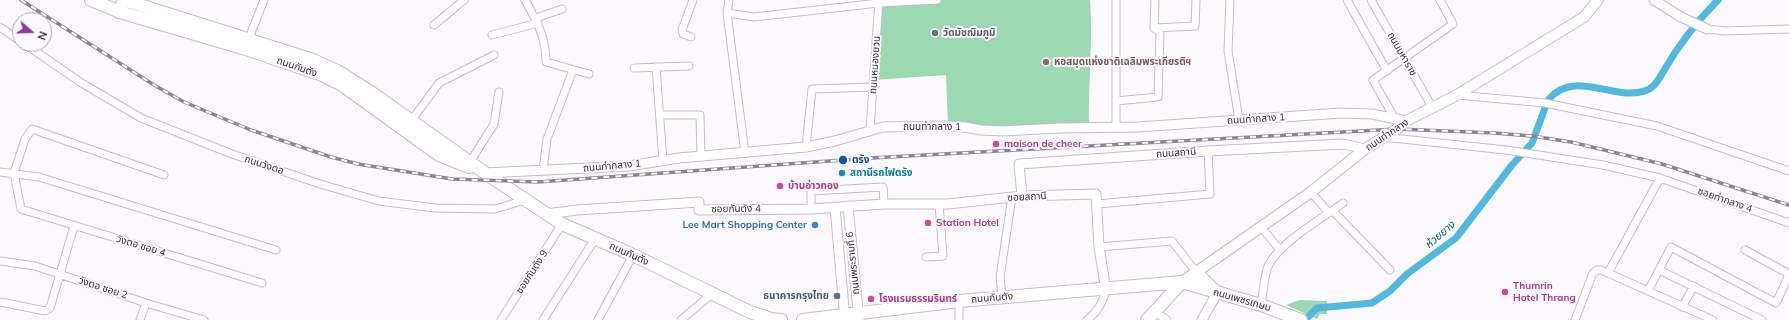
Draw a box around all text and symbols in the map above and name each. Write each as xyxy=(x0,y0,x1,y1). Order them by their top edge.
north arrow xyxy=(12,12,52,52)
place label: วัดมัชฌิมภูมิ xyxy=(943,27,995,39)
marker: วัดมัชฌิมภูมิ xyxy=(930,28,940,38)
text: N xyxy=(34,29,50,42)
street label: ถนนมหาราช xyxy=(1385,30,1419,78)
street label: ถนนหนองยวน xyxy=(867,35,883,95)
street label: ถนนกันตัง xyxy=(275,54,319,80)
place label: หอสมุดแห่งชาติเฉลิมพระเกียรติฯ xyxy=(1054,56,1191,68)
marker: หอสมุดแห่งชาติเฉลิมพระเกียรติฯ xyxy=(1041,57,1051,67)
street label: ถนนท่ากลาง 1 xyxy=(1227,111,1285,127)
street label: ถนนท่ากลาง xyxy=(1363,116,1411,154)
street label: ถนนท่ากลาง 1 xyxy=(903,121,961,133)
place label: maison de cheer xyxy=(1004,138,1082,150)
marker: maison de cheer xyxy=(991,139,1001,149)
street label: ถนนสถานี xyxy=(1156,146,1196,160)
street label: ถนนวังตอ xyxy=(243,153,285,177)
marker: ตรัง xyxy=(837,154,849,166)
place label: ตรัง xyxy=(852,154,869,166)
street label: ถนนท่ากลาง 1 xyxy=(582,157,642,175)
place label: สถานีรถไฟตรัง xyxy=(850,167,912,179)
marker: สถานีรถไฟตรัง xyxy=(837,168,847,178)
place label: บ้านอ่าวทอง xyxy=(788,180,839,192)
marker: บ้านอ่าวทอง xyxy=(775,181,785,191)
street label: ซอยท่ากลาง 4 xyxy=(1696,185,1754,215)
street label: ซอยสถานี xyxy=(1007,190,1047,204)
street label: ซอยกันตัง 4 xyxy=(711,203,761,215)
place label: Station Hotel xyxy=(936,217,999,229)
marker: Station Hotel xyxy=(923,218,933,228)
water label: ห้วยยาง xyxy=(1422,218,1458,252)
place label: Lee Mart Shopping Center xyxy=(683,219,807,231)
marker: Lee Mart Shopping Center xyxy=(810,220,820,230)
street label: ถนนพระรามที่ 6 xyxy=(844,231,862,295)
street label: วังตอ ซอย 4 xyxy=(115,233,167,259)
street label: ถนนกันตัง xyxy=(607,240,651,268)
street label: ซอยกันตัง 9 xyxy=(513,248,551,296)
street label: วังตอ ซอย 2 xyxy=(77,274,129,302)
place label: Thumrin Hotel Thrang xyxy=(1513,280,1576,304)
street label: ถนนเพชรเกษม xyxy=(1212,286,1272,314)
marker: Thumrin Hotel Thrang xyxy=(1500,287,1510,297)
place label: ธนาคารกรุงไทย xyxy=(763,290,829,302)
street label: ถนนกันตัง xyxy=(970,290,1014,306)
marker: ธนาคารกรุงไทย xyxy=(832,291,842,301)
place label: โรงแรมธรรมรินทร์ xyxy=(879,293,957,305)
marker: โรงแรมธรรมรินทร์ xyxy=(866,294,876,304)

